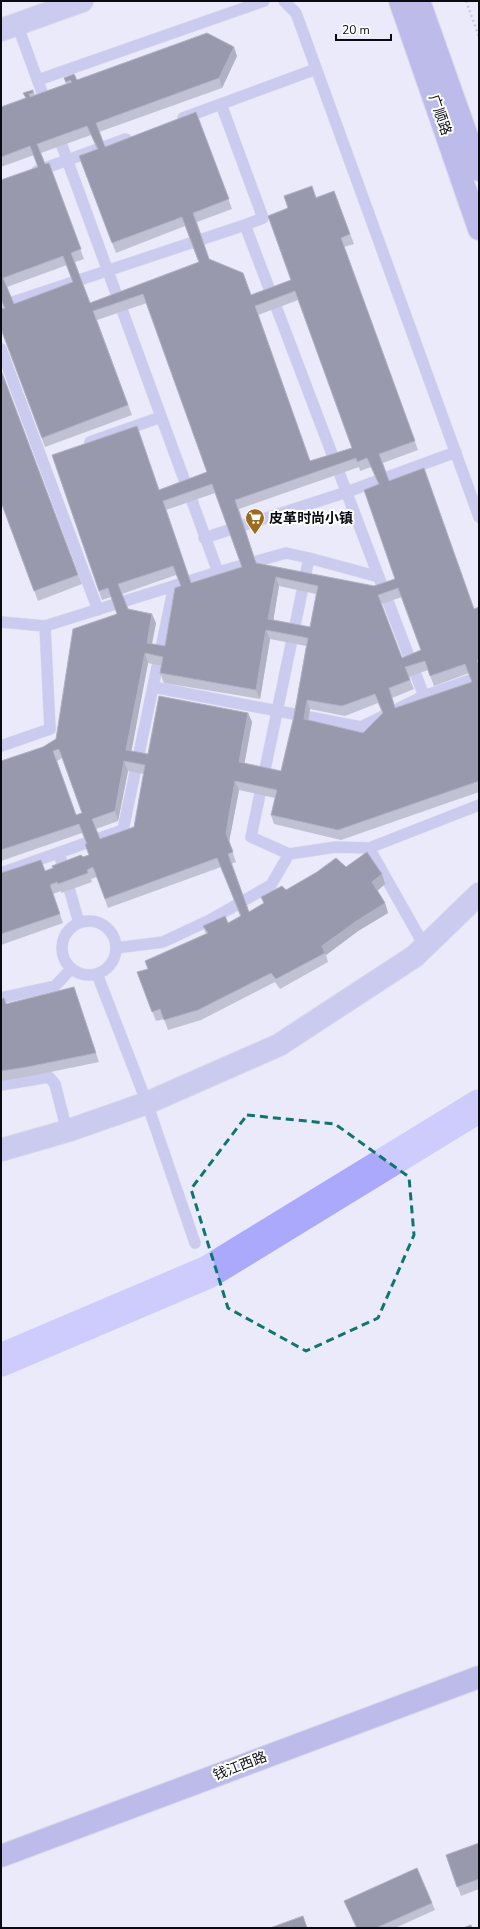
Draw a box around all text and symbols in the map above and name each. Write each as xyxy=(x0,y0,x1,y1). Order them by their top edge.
scale bar xyxy=(336,16,391,42)
text: 20 m xyxy=(342,22,370,38)
street label: 广顺路 xyxy=(424,92,456,138)
supermarket icon: 皮革时尚小镇 xyxy=(244,507,266,535)
place label: 皮革时尚小镇 xyxy=(269,509,353,528)
street label: 钱江西路 xyxy=(210,1747,270,1785)

